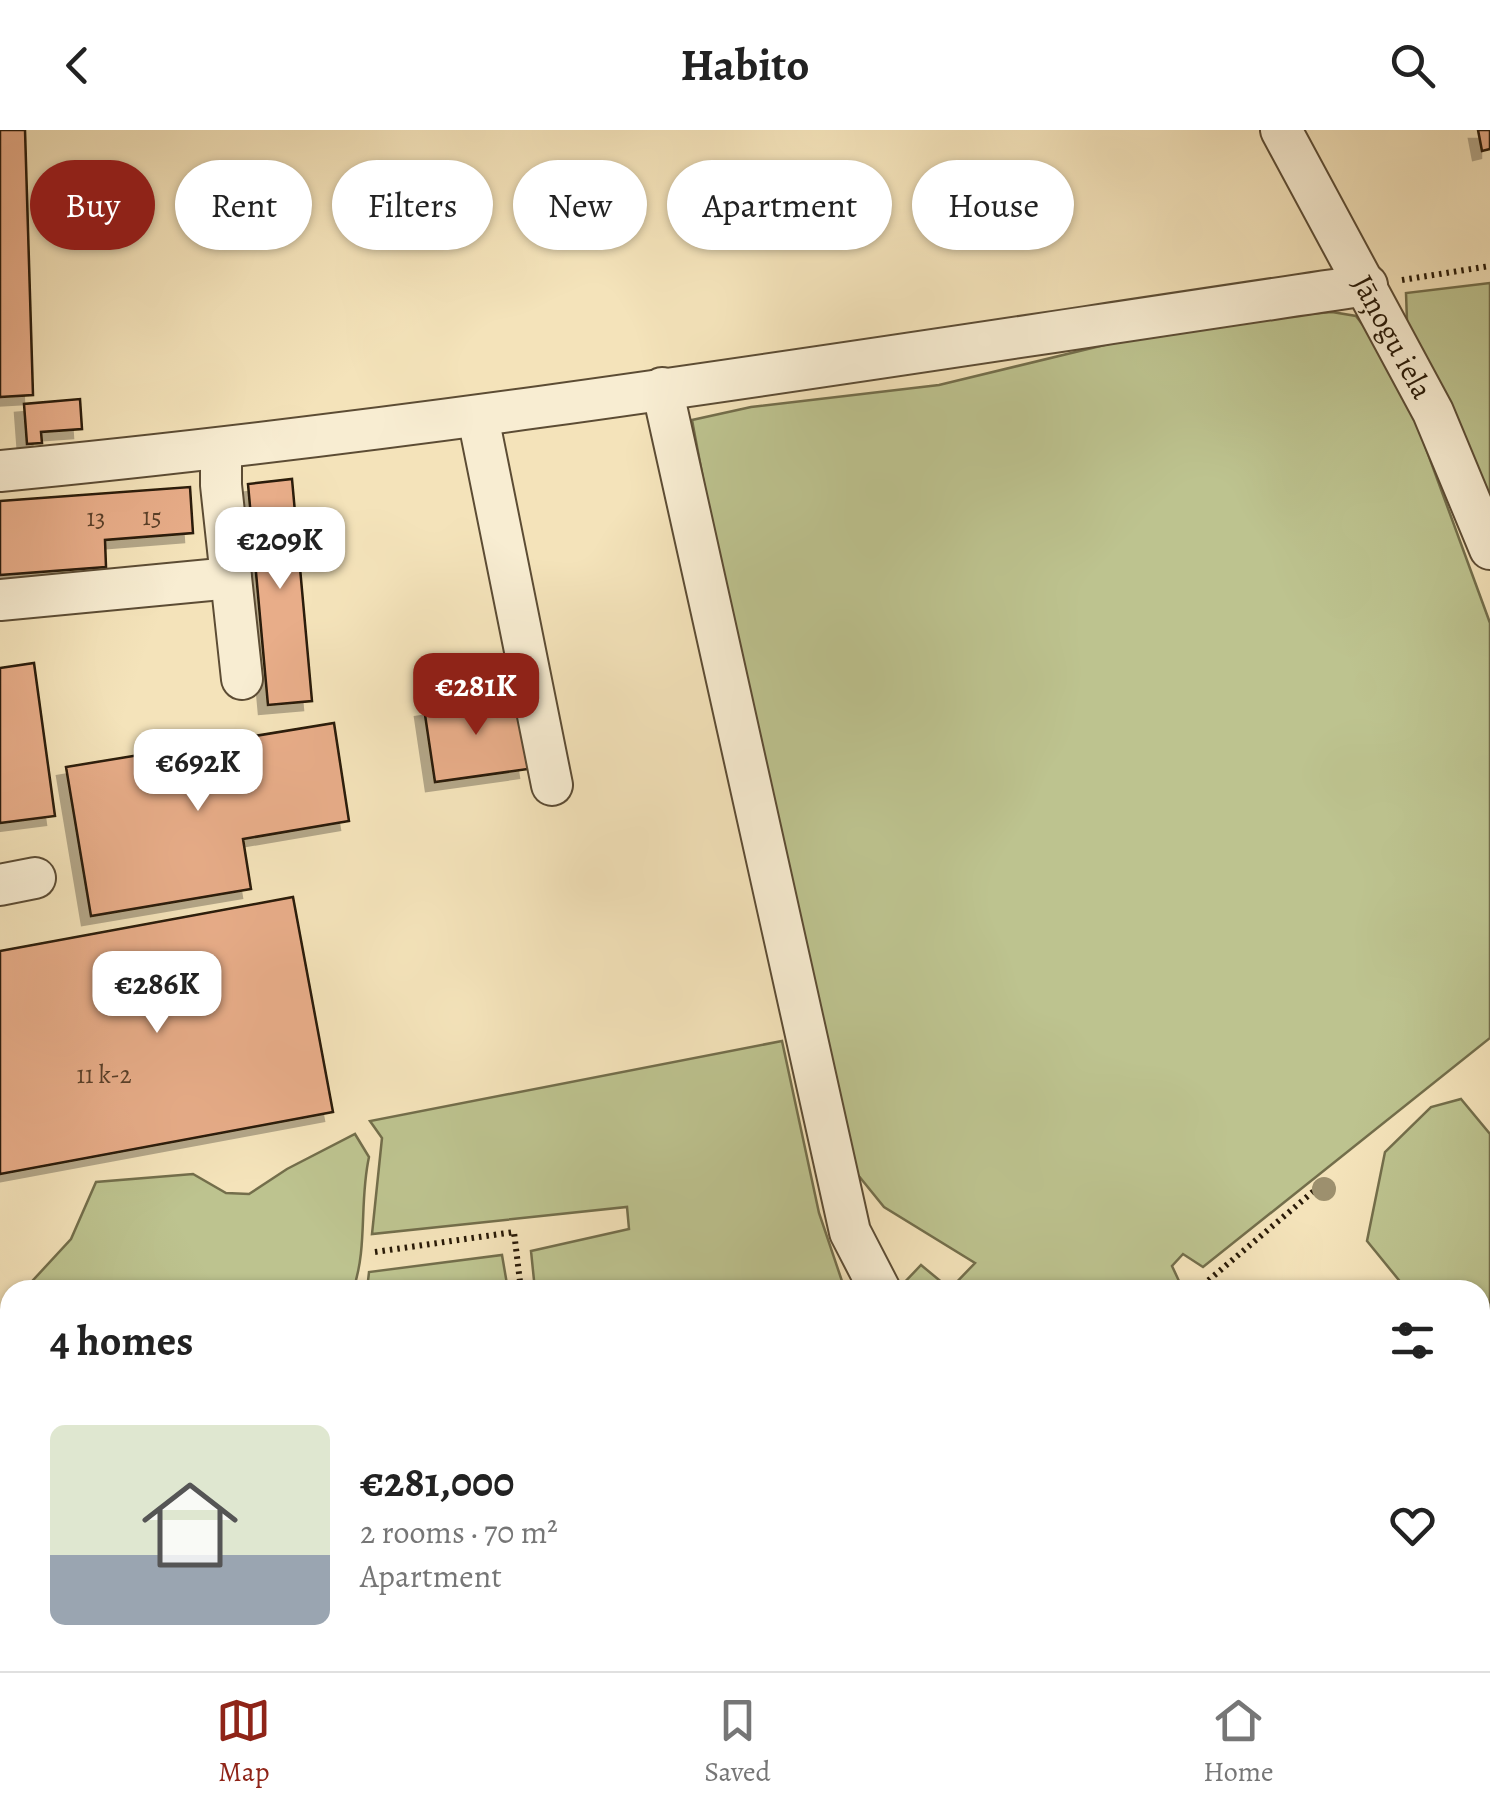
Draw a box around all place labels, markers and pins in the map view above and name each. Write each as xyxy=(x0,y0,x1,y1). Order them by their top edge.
pin: €209K xyxy=(210,507,350,592)
pin: €281K xyxy=(406,653,546,738)
pin: €692K xyxy=(128,729,268,814)
pin: €286K xyxy=(87,951,227,1036)

